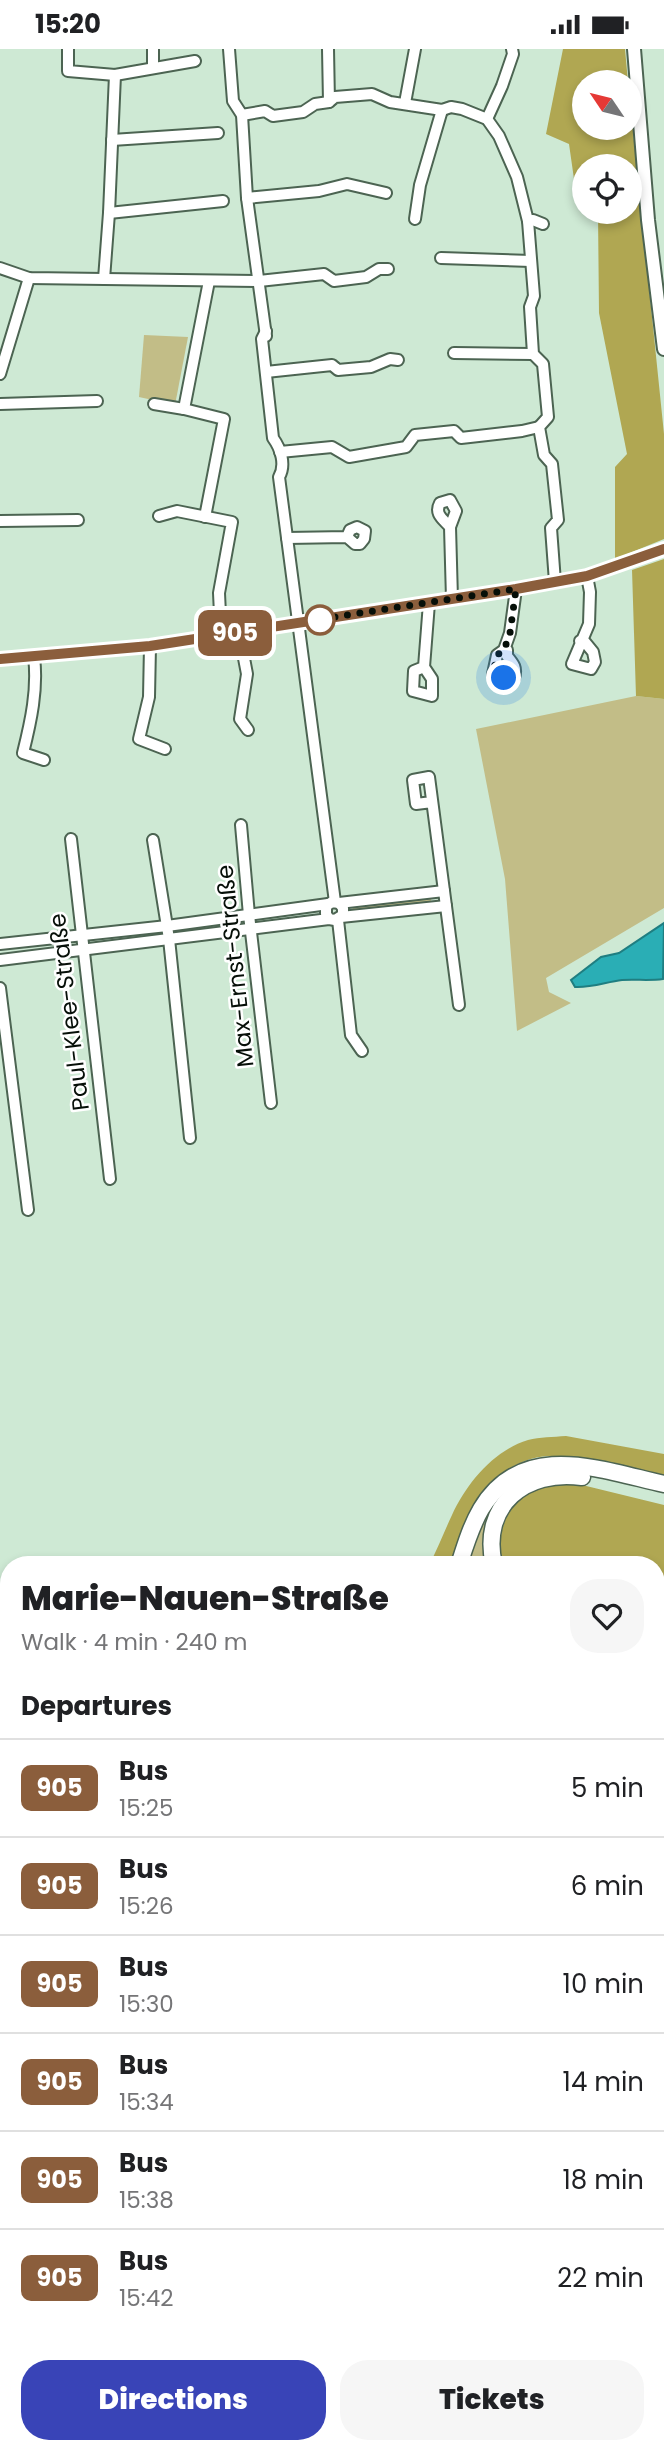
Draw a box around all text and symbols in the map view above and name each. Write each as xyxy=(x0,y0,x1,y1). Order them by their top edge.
text: 15:20 xyxy=(35,6,101,42)
north arrow xyxy=(572,70,642,140)
map controls xyxy=(572,70,642,224)
button: locate xyxy=(572,154,642,224)
unlabelled marker xyxy=(305,605,335,635)
line badge: 905 xyxy=(195,610,275,656)
text: 905 xyxy=(212,616,258,649)
your location xyxy=(486,660,521,695)
street label: Max-Ernst-Straße xyxy=(208,863,262,1069)
street label: Paul-Klee-Straße xyxy=(41,912,97,1112)
text: Marie-Nauen-Straße xyxy=(21,1575,389,1622)
button: heart xyxy=(570,1579,644,1653)
text: Walk · 4 min · 240 m xyxy=(21,1626,247,1658)
text: Departures xyxy=(21,1688,172,1724)
text: Bus xyxy=(119,1753,168,1789)
text: 5 min xyxy=(571,1770,644,1806)
text: 905 xyxy=(36,1771,83,1804)
text: 15:25 xyxy=(119,1792,173,1824)
text: Bus xyxy=(119,1851,168,1887)
text: 6 min xyxy=(571,1868,644,1904)
text: 905 xyxy=(36,1869,83,1902)
text: 15:26 xyxy=(119,1890,174,1922)
text: Bus xyxy=(119,1949,168,1985)
text: 10 min xyxy=(563,1966,644,2002)
text: 905 xyxy=(36,1967,83,2000)
text: 15:30 xyxy=(119,1988,174,2020)
text: Bus xyxy=(119,2047,168,2083)
text: 14 min xyxy=(563,2064,644,2100)
text: 905 xyxy=(36,2065,83,2098)
text: 15:34 xyxy=(119,2086,174,2118)
text: Bus xyxy=(119,2145,168,2181)
text: 18 min xyxy=(563,2162,644,2198)
text: 905 xyxy=(36,2163,83,2196)
text: 15:38 xyxy=(119,2184,174,2216)
text: Bus xyxy=(119,2243,168,2279)
text: 22 min xyxy=(557,2260,644,2296)
text: 905 xyxy=(36,2261,83,2294)
text: 15:42 xyxy=(119,2282,173,2314)
button: Directions xyxy=(21,2360,326,2440)
button: Tickets xyxy=(340,2360,644,2440)

